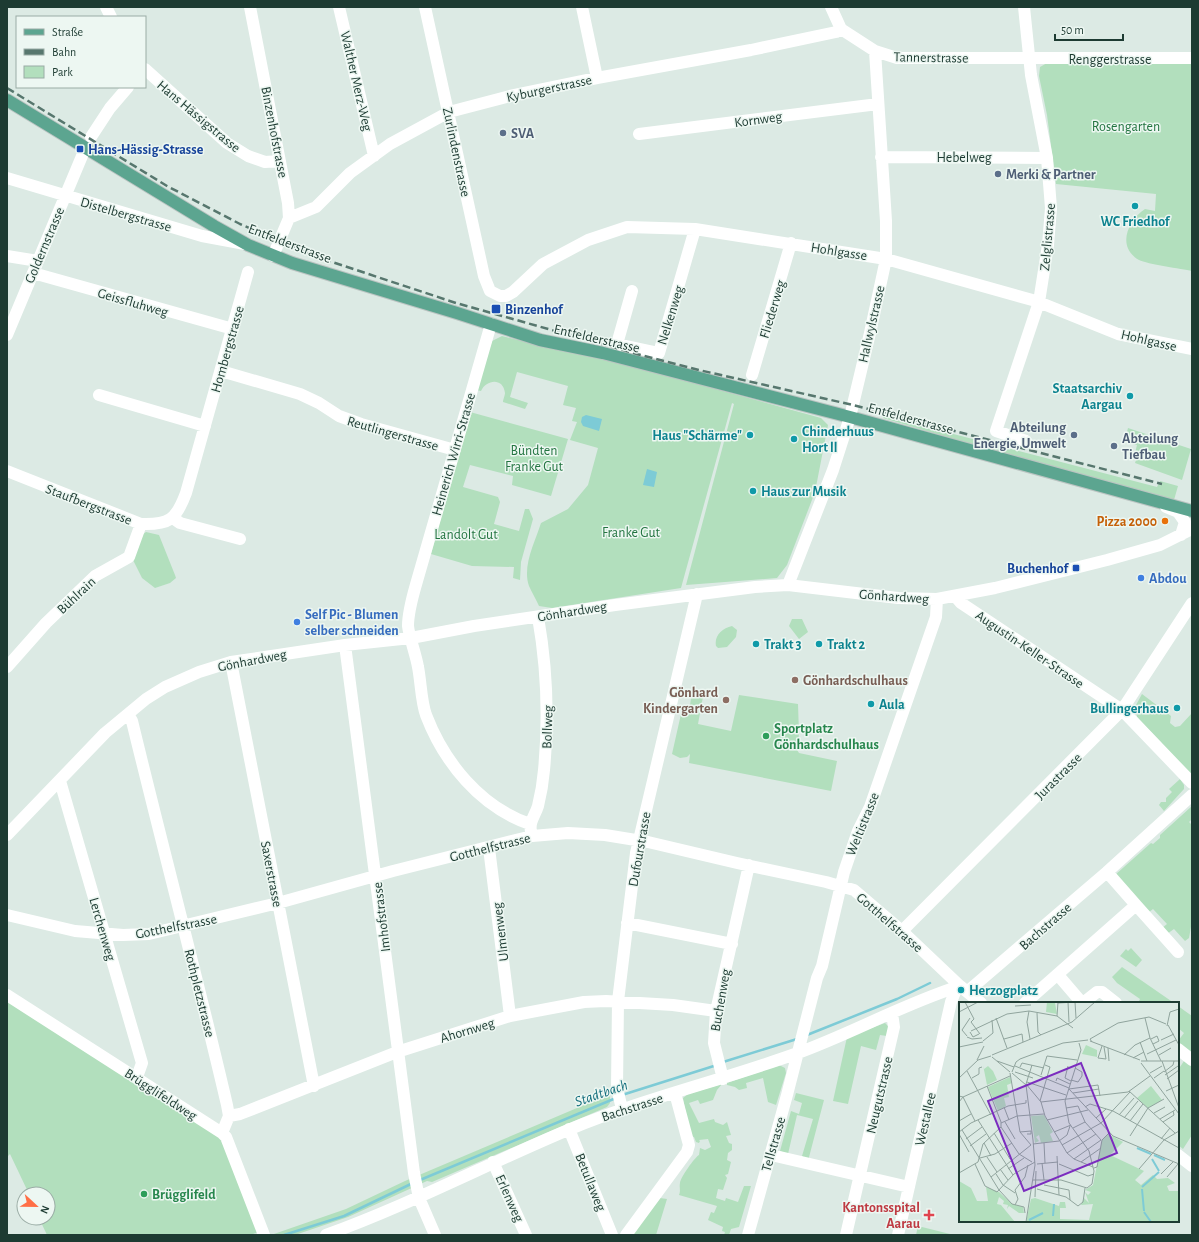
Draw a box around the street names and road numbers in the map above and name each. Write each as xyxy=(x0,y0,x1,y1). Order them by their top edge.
street label: Walther Merz-Weg xyxy=(338,30,374,133)
street label: Tannerstrasse xyxy=(893,50,969,66)
street label: Renggerstrasse xyxy=(1069,53,1151,67)
street label: Kyburgerstrasse xyxy=(505,73,593,105)
street label: Hans Hässigstrasse xyxy=(154,78,243,156)
street label: Binzenhofstrasse xyxy=(258,85,290,179)
street label: Zurlindenstrasse xyxy=(440,106,472,198)
street label: Kornweg xyxy=(733,110,783,130)
street label: Hebelweg xyxy=(936,151,992,165)
street label: Distelbergstrasse xyxy=(79,195,173,235)
street label: Zelglistrasse xyxy=(1038,203,1058,272)
street label: Goldernstrasse xyxy=(23,205,67,286)
street label: Entfelderstrasse xyxy=(246,222,333,266)
street label: Hohlgasse xyxy=(810,241,868,263)
street label: Fliederweg xyxy=(757,278,788,340)
street label: Nelkenweg xyxy=(655,284,687,347)
street label: Hallwylstrasse xyxy=(856,284,888,364)
street label: Geissfluhweg xyxy=(96,286,170,320)
street label: Hombergstrasse xyxy=(209,304,247,394)
street label: Entfelderstrasse xyxy=(552,322,641,356)
street label: Hohlgasse xyxy=(1120,328,1178,354)
street label: Heinerich Wirri-Strasse xyxy=(430,391,478,517)
street label: Entfelderstrasse xyxy=(867,401,955,437)
street label: Reutlingerstrasse xyxy=(345,414,440,454)
street label: Staufbergstrasse xyxy=(43,482,134,528)
street label: Bühlrain xyxy=(55,575,99,617)
street label: Gönhardweg xyxy=(859,588,929,606)
street label: Gönhardweg xyxy=(537,600,608,624)
street label: Augustin-Keller-Strasse xyxy=(973,608,1086,691)
street label: Gönhardweg xyxy=(217,647,288,675)
street label: Bollweg xyxy=(540,705,556,749)
street label: Jurastrasse xyxy=(1033,751,1085,803)
street label: Weltistrasse xyxy=(844,791,882,858)
street label: Dufourstrasse xyxy=(627,811,653,888)
street label: Gotthelfstrasse xyxy=(448,831,532,865)
street label: Saxerstrasse xyxy=(258,840,284,908)
street label: Imhofstrasse xyxy=(371,881,393,953)
street label: Gotthelfstrasse xyxy=(854,890,925,955)
street label: Lerchenweg xyxy=(86,896,118,963)
street label: Bachstrasse xyxy=(1017,900,1074,953)
street label: Ulmenweg xyxy=(490,901,512,962)
street label: Gotthelfstrasse xyxy=(134,912,218,942)
street label: Rothpletzstrasse xyxy=(181,948,217,1039)
street label: Buchenweg xyxy=(709,968,733,1032)
street label: Ahornweg xyxy=(438,1016,496,1046)
street label: Neugutstrasse xyxy=(864,1055,896,1135)
street label: Brügglifeldweg xyxy=(122,1066,199,1123)
street label: Bachstrasse xyxy=(600,1091,665,1124)
street label: Westallee xyxy=(913,1091,939,1147)
street label: Tellstrasse xyxy=(759,1115,788,1173)
street label: Betullaweg xyxy=(572,1151,608,1213)
street label: Erlenweg xyxy=(492,1173,526,1224)

